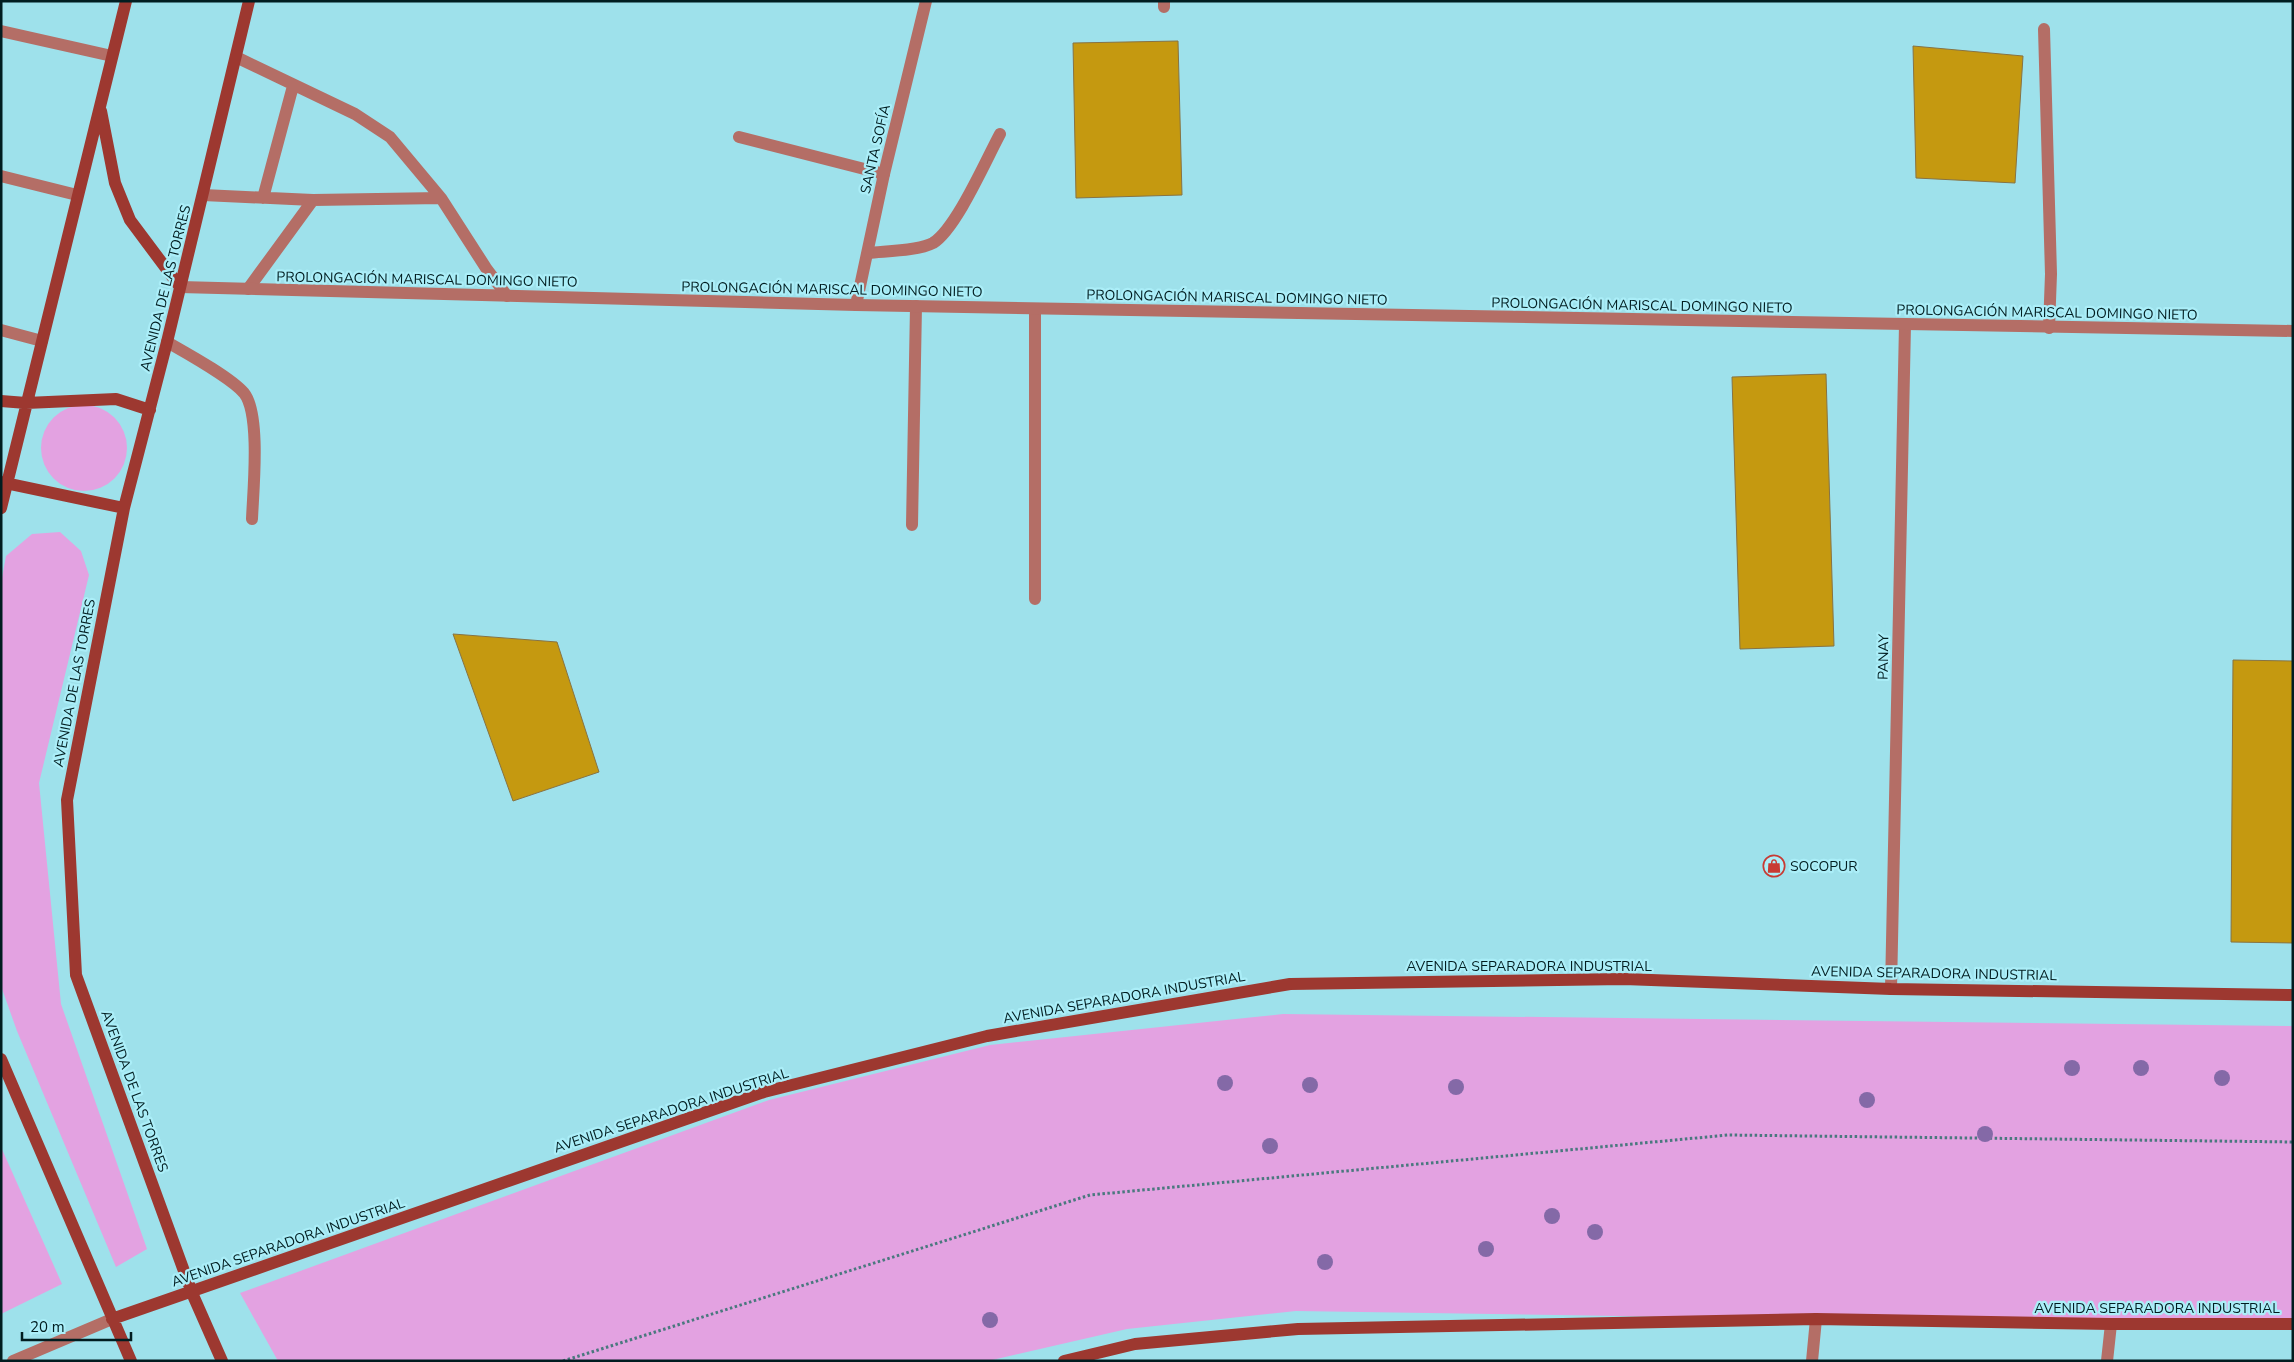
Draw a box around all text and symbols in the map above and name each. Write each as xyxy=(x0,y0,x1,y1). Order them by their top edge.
street label: SANTA SOFÍA xyxy=(856,103,895,196)
street label: AVENIDA DE LAS TORRES xyxy=(136,203,195,373)
street label: PROLONGACIÓN MARISCAL DOMINGO NIETO xyxy=(276,267,578,292)
street label: PROLONGACIÓN MARISCAL DOMINGO NIETO xyxy=(681,277,983,302)
street label: PROLONGACIÓN MARISCAL DOMINGO NIETO xyxy=(1086,285,1388,310)
street label: PROLONGACIÓN MARISCAL DOMINGO NIETO xyxy=(1491,293,1793,318)
street label: PROLONGACIÓN MARISCAL DOMINGO NIETO xyxy=(1896,300,2198,325)
street label: AVENIDA DE LAS TORRES xyxy=(49,597,100,769)
street label: PANAY xyxy=(1874,633,1893,680)
shop icon: SOCOPUR xyxy=(1762,854,1786,878)
place label: SOCOPUR xyxy=(1790,857,1858,876)
street label: AVENIDA SEPARADORA INDUSTRIAL xyxy=(1406,957,1652,976)
street label: AVENIDA SEPARADORA INDUSTRIAL xyxy=(1811,962,2057,985)
street label: AVENIDA SEPARADORA INDUSTRIAL xyxy=(1001,967,1247,1028)
street label: AVENIDA DE LAS TORRES xyxy=(96,1008,173,1175)
street label: AVENIDA SEPARADORA INDUSTRIAL xyxy=(551,1063,791,1157)
street label: AVENIDA SEPARADORA INDUSTRIAL xyxy=(169,1193,408,1291)
street label: AVENIDA SEPARADORA INDUSTRIAL xyxy=(2034,1299,2280,1318)
scale bar xyxy=(22,1310,131,1342)
text: 20 m xyxy=(30,1317,65,1337)

